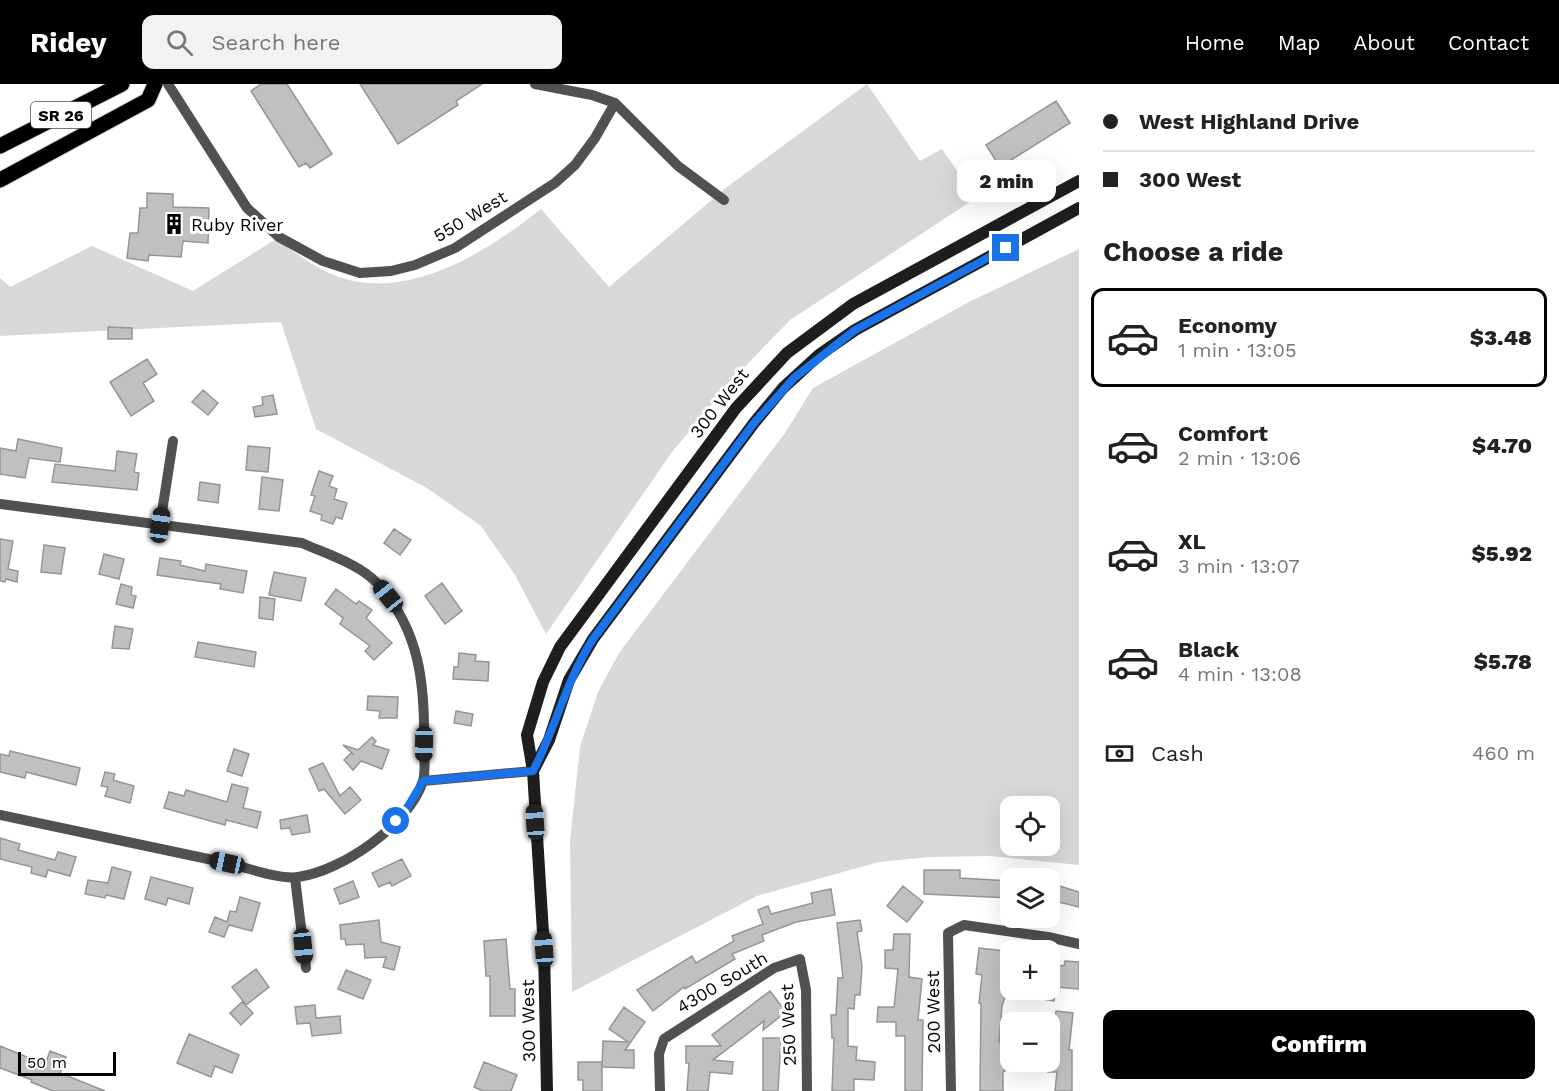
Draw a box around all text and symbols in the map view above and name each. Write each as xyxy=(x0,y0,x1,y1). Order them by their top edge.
search box xyxy=(142,15,562,69)
text: Ridey xyxy=(30,26,106,59)
icon: search xyxy=(163,26,196,59)
text: Search here xyxy=(211,30,340,55)
text: Home xyxy=(1185,30,1245,55)
text: Map xyxy=(1278,30,1321,55)
text: About xyxy=(1354,30,1415,55)
text: Contact xyxy=(1448,30,1529,55)
road number: SR 26 xyxy=(31,102,91,128)
text: West Highland Drive xyxy=(1139,109,1359,134)
callout: 2 min xyxy=(956,161,1056,203)
text: 300 West xyxy=(1139,167,1241,192)
text: 2 min xyxy=(979,169,1034,193)
street label: 550 West xyxy=(429,186,511,246)
building icon: Ruby River xyxy=(162,212,186,236)
place label: Ruby River xyxy=(191,214,284,235)
route end xyxy=(992,234,1019,261)
text: Choose a ride xyxy=(1103,236,1283,268)
icon: car xyxy=(1106,311,1160,365)
text: Economy xyxy=(1178,313,1277,338)
text: $3.48 xyxy=(1470,325,1532,350)
text: 1 min · 13:05 xyxy=(1178,338,1297,362)
street label: 300 West xyxy=(685,364,753,442)
icon: car xyxy=(1106,419,1160,473)
text: Comfort xyxy=(1178,421,1268,446)
text: $4.70 xyxy=(1472,433,1532,458)
text: 2 min · 13:06 xyxy=(1178,446,1301,470)
car xyxy=(149,506,171,544)
icon: car xyxy=(1106,527,1160,581)
text: XL xyxy=(1178,529,1206,554)
text: $5.92 xyxy=(1472,541,1532,566)
text: 3 min · 13:07 xyxy=(1178,554,1300,578)
car xyxy=(370,576,406,616)
icon: car xyxy=(1106,635,1160,689)
text: Black xyxy=(1178,637,1239,662)
text: $5.78 xyxy=(1474,649,1532,674)
text: 4 min · 13:08 xyxy=(1178,662,1302,686)
car xyxy=(415,726,433,762)
icon: cash xyxy=(1103,737,1136,770)
text: Cash xyxy=(1151,741,1204,766)
text: 460 m xyxy=(1472,741,1535,765)
map controls xyxy=(1000,796,1060,1072)
button: locate xyxy=(1000,796,1060,856)
car xyxy=(525,803,545,841)
route start xyxy=(382,807,409,834)
car xyxy=(208,850,246,876)
button: layers xyxy=(1000,868,1060,928)
car xyxy=(292,927,314,965)
car xyxy=(534,930,554,968)
button: + xyxy=(1000,940,1060,1000)
street label: 4300 South xyxy=(673,947,771,1017)
street label: 200 West xyxy=(922,970,944,1054)
street label: 300 West xyxy=(517,979,539,1063)
street label: 250 West xyxy=(776,983,800,1066)
button: Confirm xyxy=(1103,1010,1535,1079)
button: − xyxy=(1000,1012,1060,1072)
scale bar xyxy=(18,1049,116,1076)
text: 50 m xyxy=(27,1053,67,1072)

